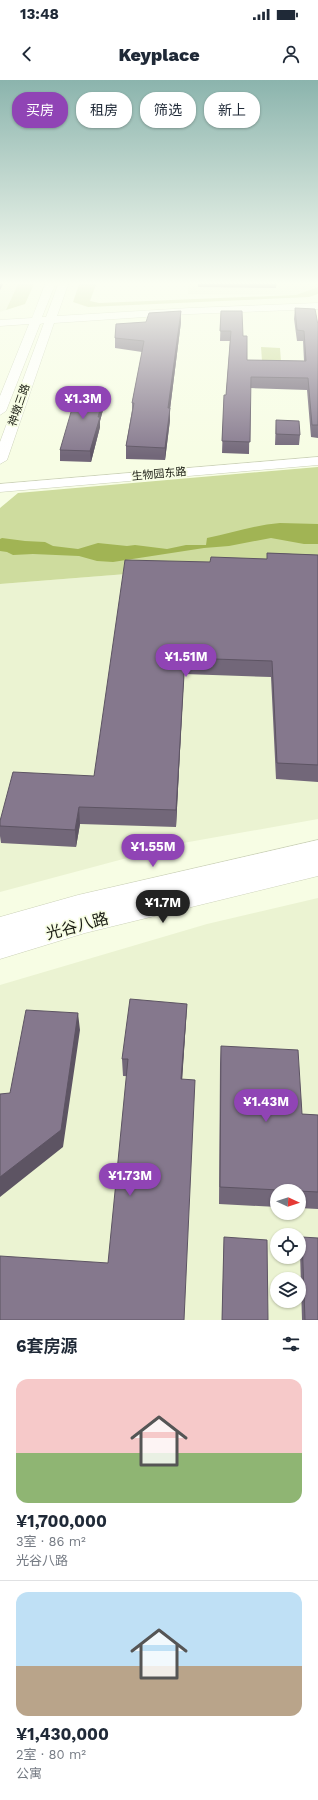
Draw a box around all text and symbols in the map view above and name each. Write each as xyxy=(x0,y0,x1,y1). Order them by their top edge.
text: 13:48 xyxy=(20,5,59,23)
icon: back xyxy=(16,43,38,65)
icon: person xyxy=(280,43,302,65)
text: Keyplace xyxy=(118,44,200,65)
chip: 买房 xyxy=(12,92,68,128)
chip: 租房 xyxy=(76,92,132,128)
chip: 筛选 xyxy=(140,92,196,128)
chip: 新上 xyxy=(204,92,260,128)
street label: 神墩三路 xyxy=(6,382,32,428)
pin: ¥1.3M xyxy=(55,386,111,420)
text: ¥1.3M xyxy=(64,391,102,406)
street label: 生物园东路 xyxy=(131,465,187,483)
pin: ¥1.51M xyxy=(153,644,219,678)
text: ¥1.51M xyxy=(164,649,208,664)
pin: ¥1.55M xyxy=(120,834,186,868)
text: ¥1.55M xyxy=(130,839,176,854)
pin: ¥1.7M xyxy=(135,890,191,924)
text: ¥1.7M xyxy=(145,895,181,910)
street label: 光谷八路 xyxy=(44,909,110,943)
pin: ¥1.43M xyxy=(233,1089,299,1123)
text: ¥1.43M xyxy=(243,1094,289,1109)
pin: ¥1.73M xyxy=(97,1163,163,1197)
text: ¥1.73M xyxy=(108,1168,152,1183)
north arrow xyxy=(270,1184,306,1220)
map controls xyxy=(270,1184,306,1308)
button: locate xyxy=(270,1228,306,1264)
button: layers xyxy=(270,1272,306,1308)
icon: filters xyxy=(280,1333,302,1355)
text: 6套房源 xyxy=(16,1336,77,1356)
icon: home xyxy=(123,1405,195,1477)
text: ¥1,700,000 xyxy=(16,1511,107,1531)
text: 3室 · 86 m² xyxy=(16,1534,86,1549)
text: 光谷八路 xyxy=(16,1553,68,1568)
icon: home xyxy=(123,1618,195,1690)
text: ¥1,430,000 xyxy=(16,1724,109,1744)
text: 2室 · 80 m² xyxy=(16,1747,86,1762)
text: 公寓 xyxy=(16,1766,42,1781)

